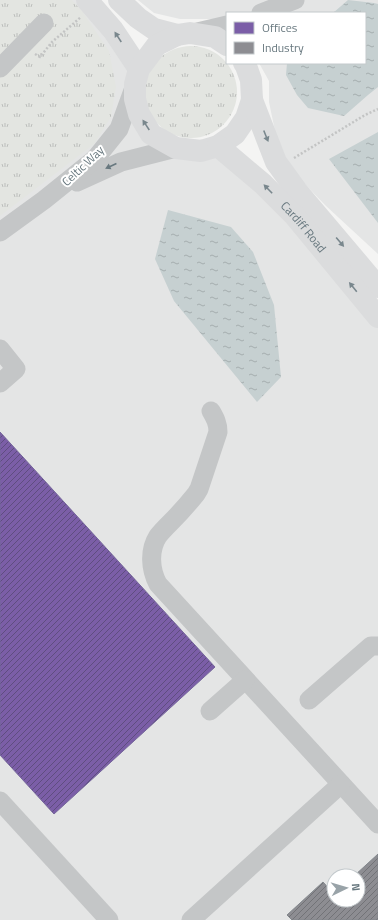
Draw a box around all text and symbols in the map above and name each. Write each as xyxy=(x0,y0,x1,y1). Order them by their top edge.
legend xyxy=(226,12,366,64)
text: Offices xyxy=(262,18,298,37)
one-way arrow xyxy=(114,32,122,42)
text: Industry xyxy=(262,38,304,57)
one-way arrow xyxy=(142,120,150,131)
one-way arrow xyxy=(264,130,270,142)
street label: Celtic Way xyxy=(57,141,108,190)
one-way arrow xyxy=(106,163,117,169)
one-way arrow xyxy=(263,184,273,194)
street label: Cardiff Road xyxy=(276,197,331,256)
one-way arrow xyxy=(336,236,345,247)
one-way arrow xyxy=(349,282,358,293)
north arrow xyxy=(326,868,366,908)
text: N xyxy=(348,883,364,892)

